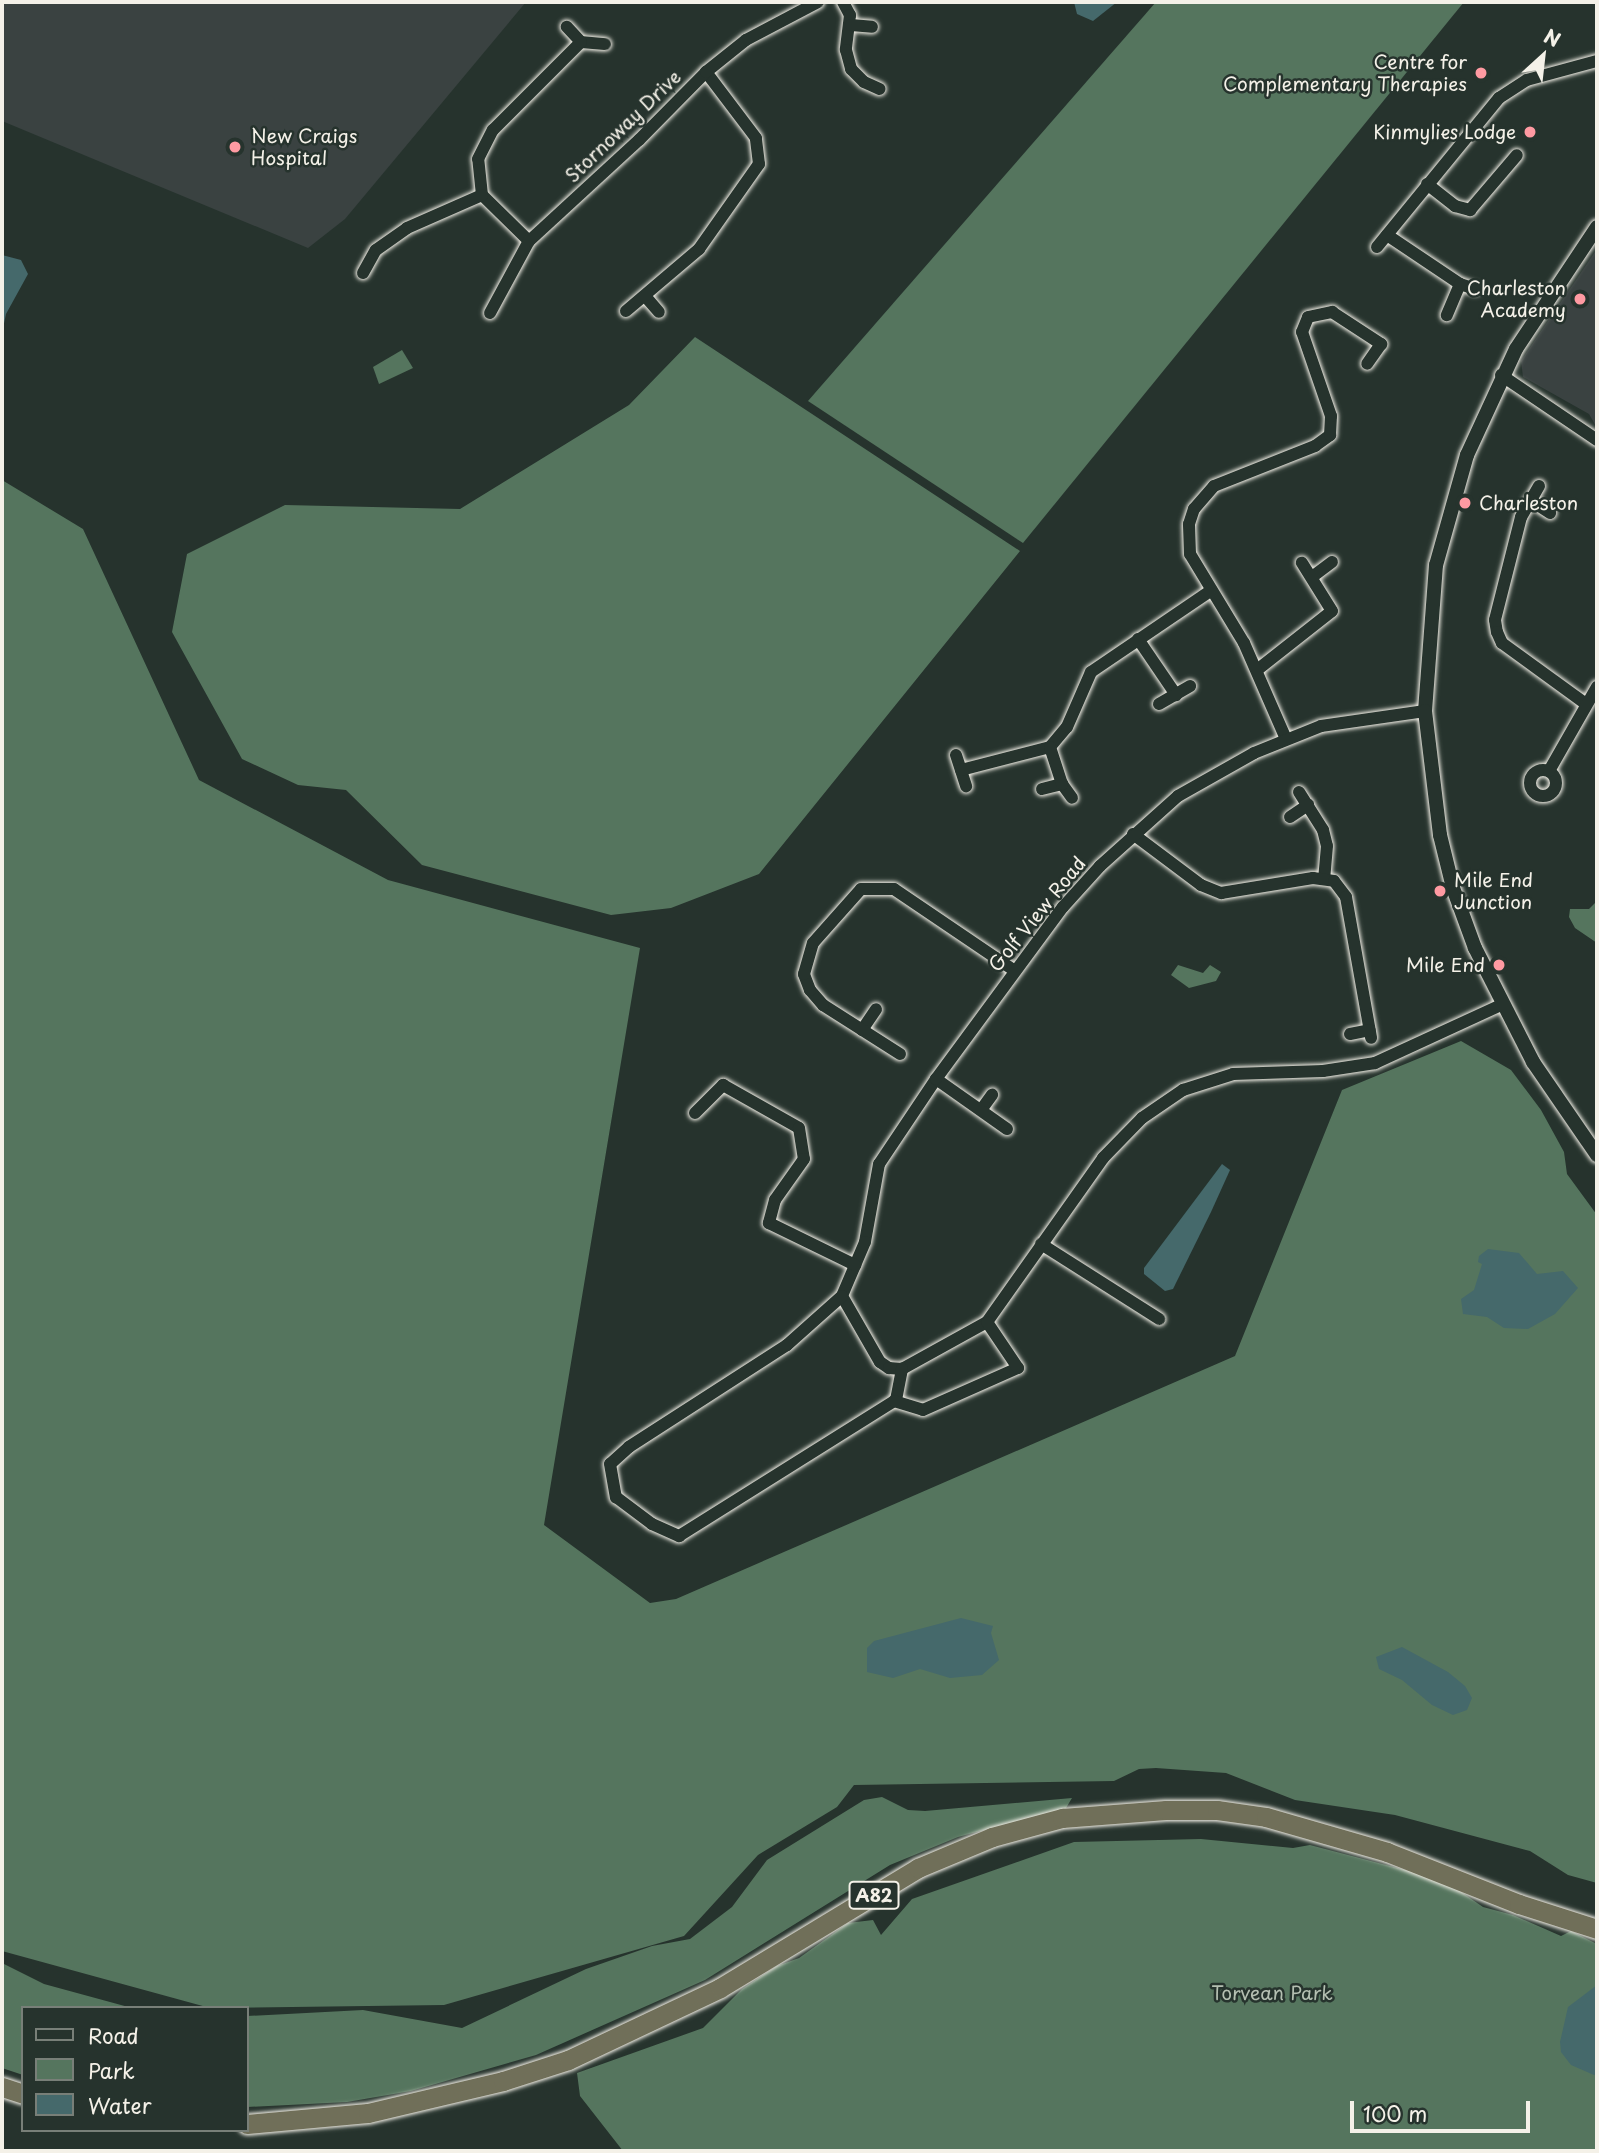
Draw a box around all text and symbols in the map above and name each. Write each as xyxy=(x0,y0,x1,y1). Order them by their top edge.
north arrow xyxy=(1508,21,1578,91)
text: N xyxy=(1539,21,1566,53)
place label: Centre for Complementary Therapies xyxy=(1224,51,1467,95)
street label: Stornoway Drive xyxy=(560,65,686,187)
marker: Centre for Complementary Therapies xyxy=(1473,65,1489,81)
place label: Kinmylies Lodge xyxy=(1372,121,1516,143)
marker: Kinmylies Lodge xyxy=(1522,124,1538,140)
place label: New Craigs Hospital xyxy=(251,125,357,169)
marker: New Craigs Hospital xyxy=(225,137,245,157)
place label: Charleston Academy xyxy=(1467,277,1566,321)
marker: Charleston Academy xyxy=(1572,291,1588,307)
place label: Charleston xyxy=(1479,492,1578,514)
marker: Charleston xyxy=(1457,495,1473,511)
street label: Golf View Road xyxy=(984,852,1090,976)
place label: Mile End Junction xyxy=(1454,869,1534,913)
marker: Mile End Junction xyxy=(1432,883,1448,899)
place label: Mile End xyxy=(1405,954,1485,976)
marker: Mile End xyxy=(1491,957,1507,973)
road number: A82 xyxy=(848,1881,900,1910)
park label: Torvean Park xyxy=(1211,1982,1333,2004)
legend xyxy=(21,2006,248,2132)
text: Road xyxy=(88,2019,139,2051)
text: Park xyxy=(88,2054,135,2086)
scale bar xyxy=(1354,2086,1534,2130)
text: Water xyxy=(88,2089,151,2121)
text: 100 m xyxy=(1363,2097,1427,2129)

